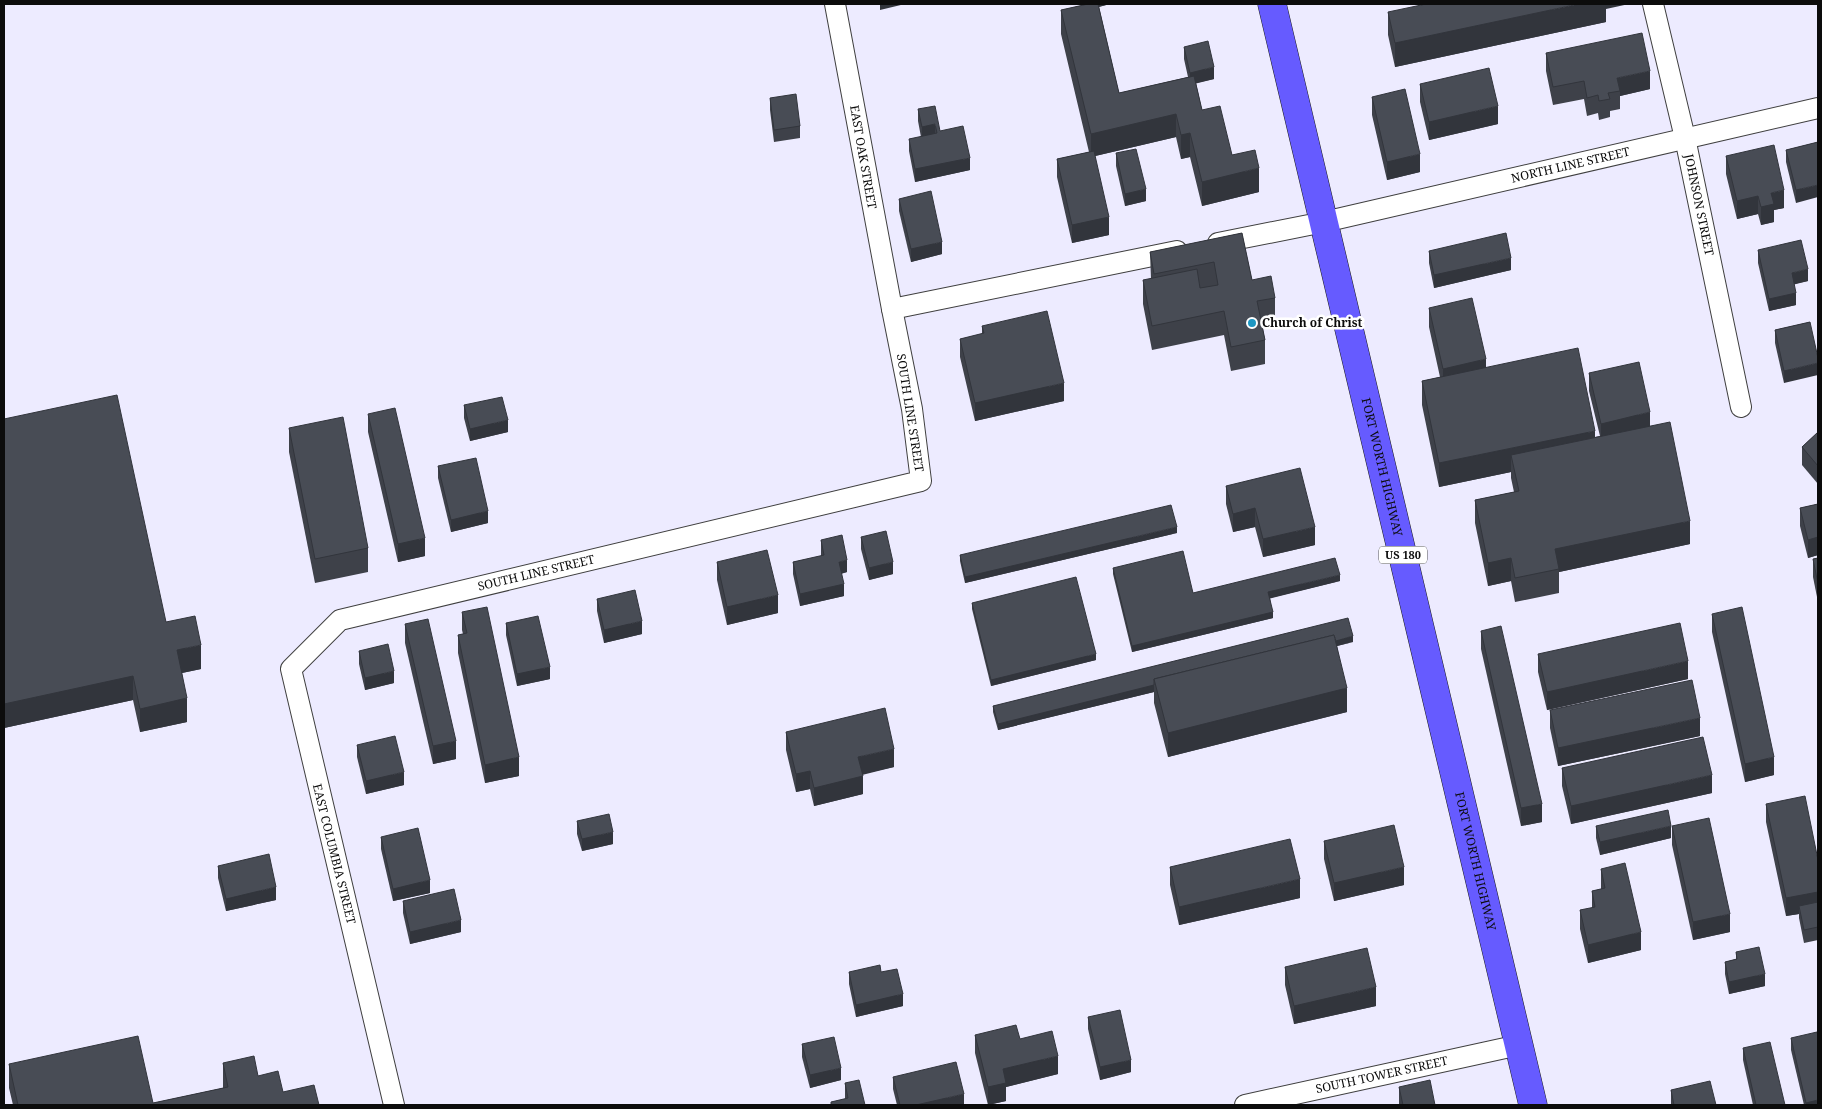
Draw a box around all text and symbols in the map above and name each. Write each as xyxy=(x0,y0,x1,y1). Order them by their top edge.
street label: EAST OAK STREET xyxy=(846,104,881,211)
street label: NORTH LINE STREET xyxy=(1509,143,1632,187)
street label: JOHNSON STREET xyxy=(1680,151,1718,258)
place label: Church of Christ xyxy=(1262,314,1362,331)
marker: Church of Christ xyxy=(1246,317,1258,329)
street label: SOUTH LINE STREET xyxy=(893,353,928,474)
street label: FORT WORTH HIGHWAY xyxy=(1358,396,1407,539)
road number: US 180 xyxy=(1379,546,1427,564)
street label: SOUTH LINE STREET xyxy=(476,550,597,595)
street label: EAST COLUMBIA STREET xyxy=(309,782,360,926)
street label: FORT WORTH HIGHWAY xyxy=(1451,790,1500,933)
street label: SOUTH TOWER STREET xyxy=(1314,1052,1450,1097)

